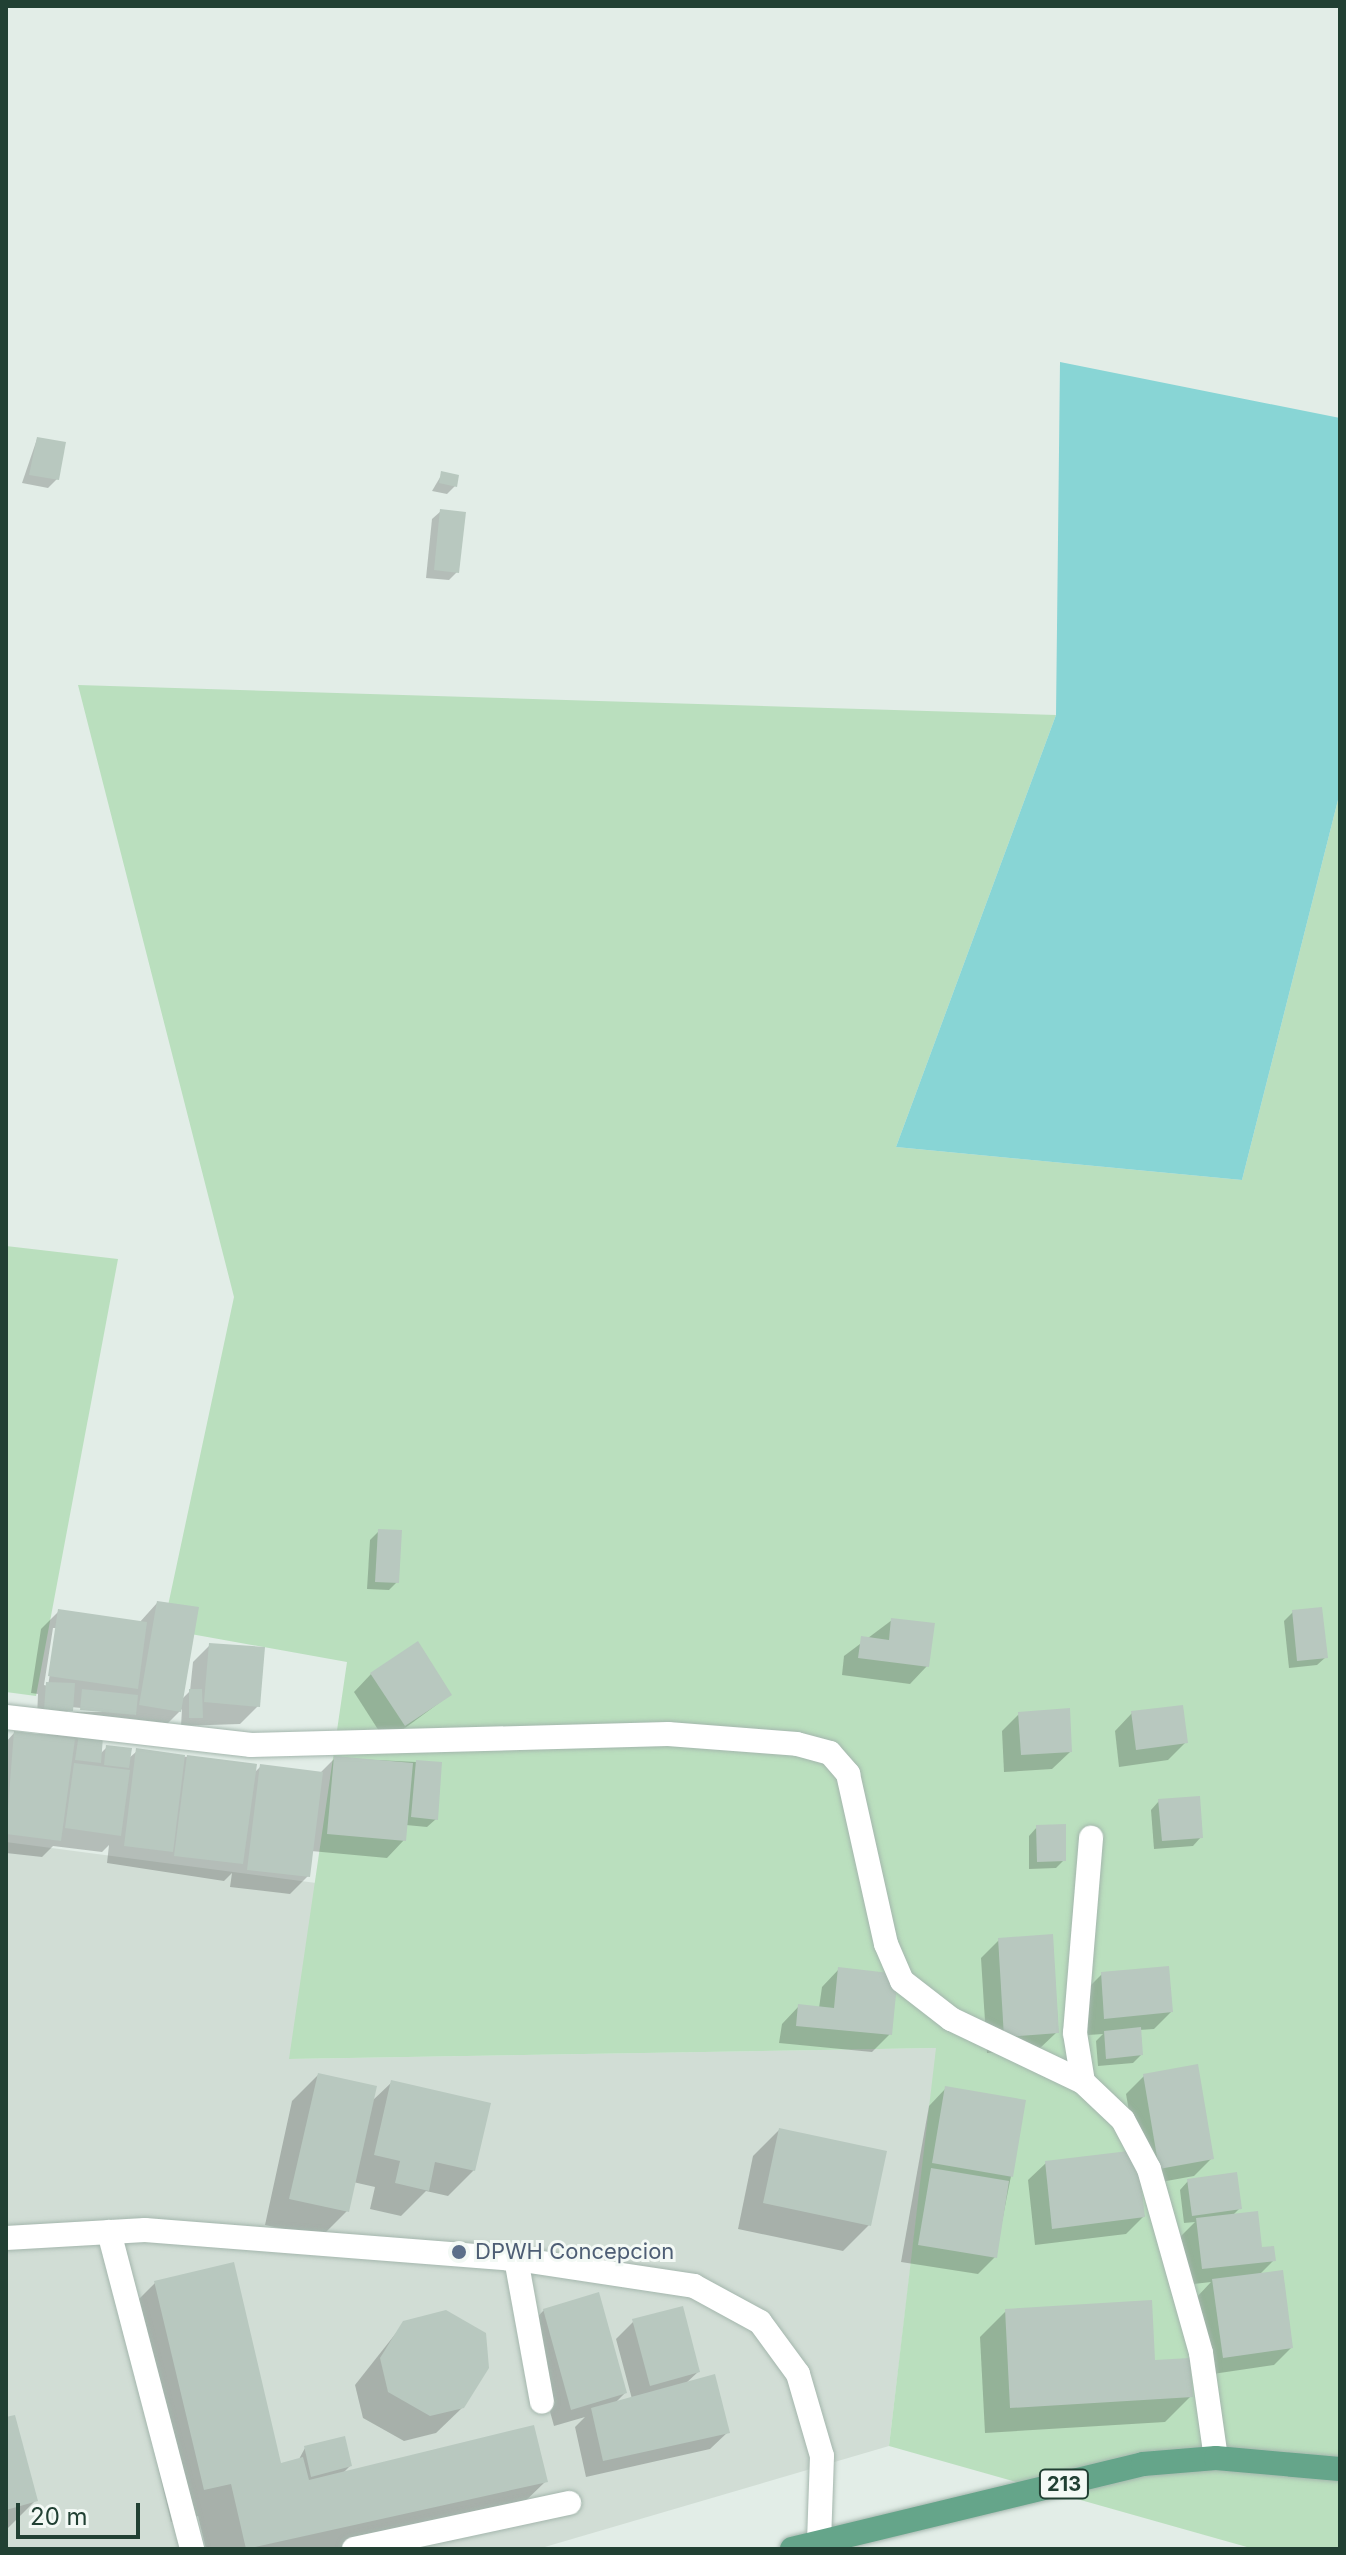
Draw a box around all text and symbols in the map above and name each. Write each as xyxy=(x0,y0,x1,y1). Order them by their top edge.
place label: DPWH Concepcion xyxy=(475,2239,674,2265)
marker: DPWH Concepcion xyxy=(450,2243,468,2261)
road number: 213 xyxy=(1038,2468,1090,2500)
scale bar xyxy=(20,2487,144,2537)
text: 20 m xyxy=(30,2502,88,2531)

